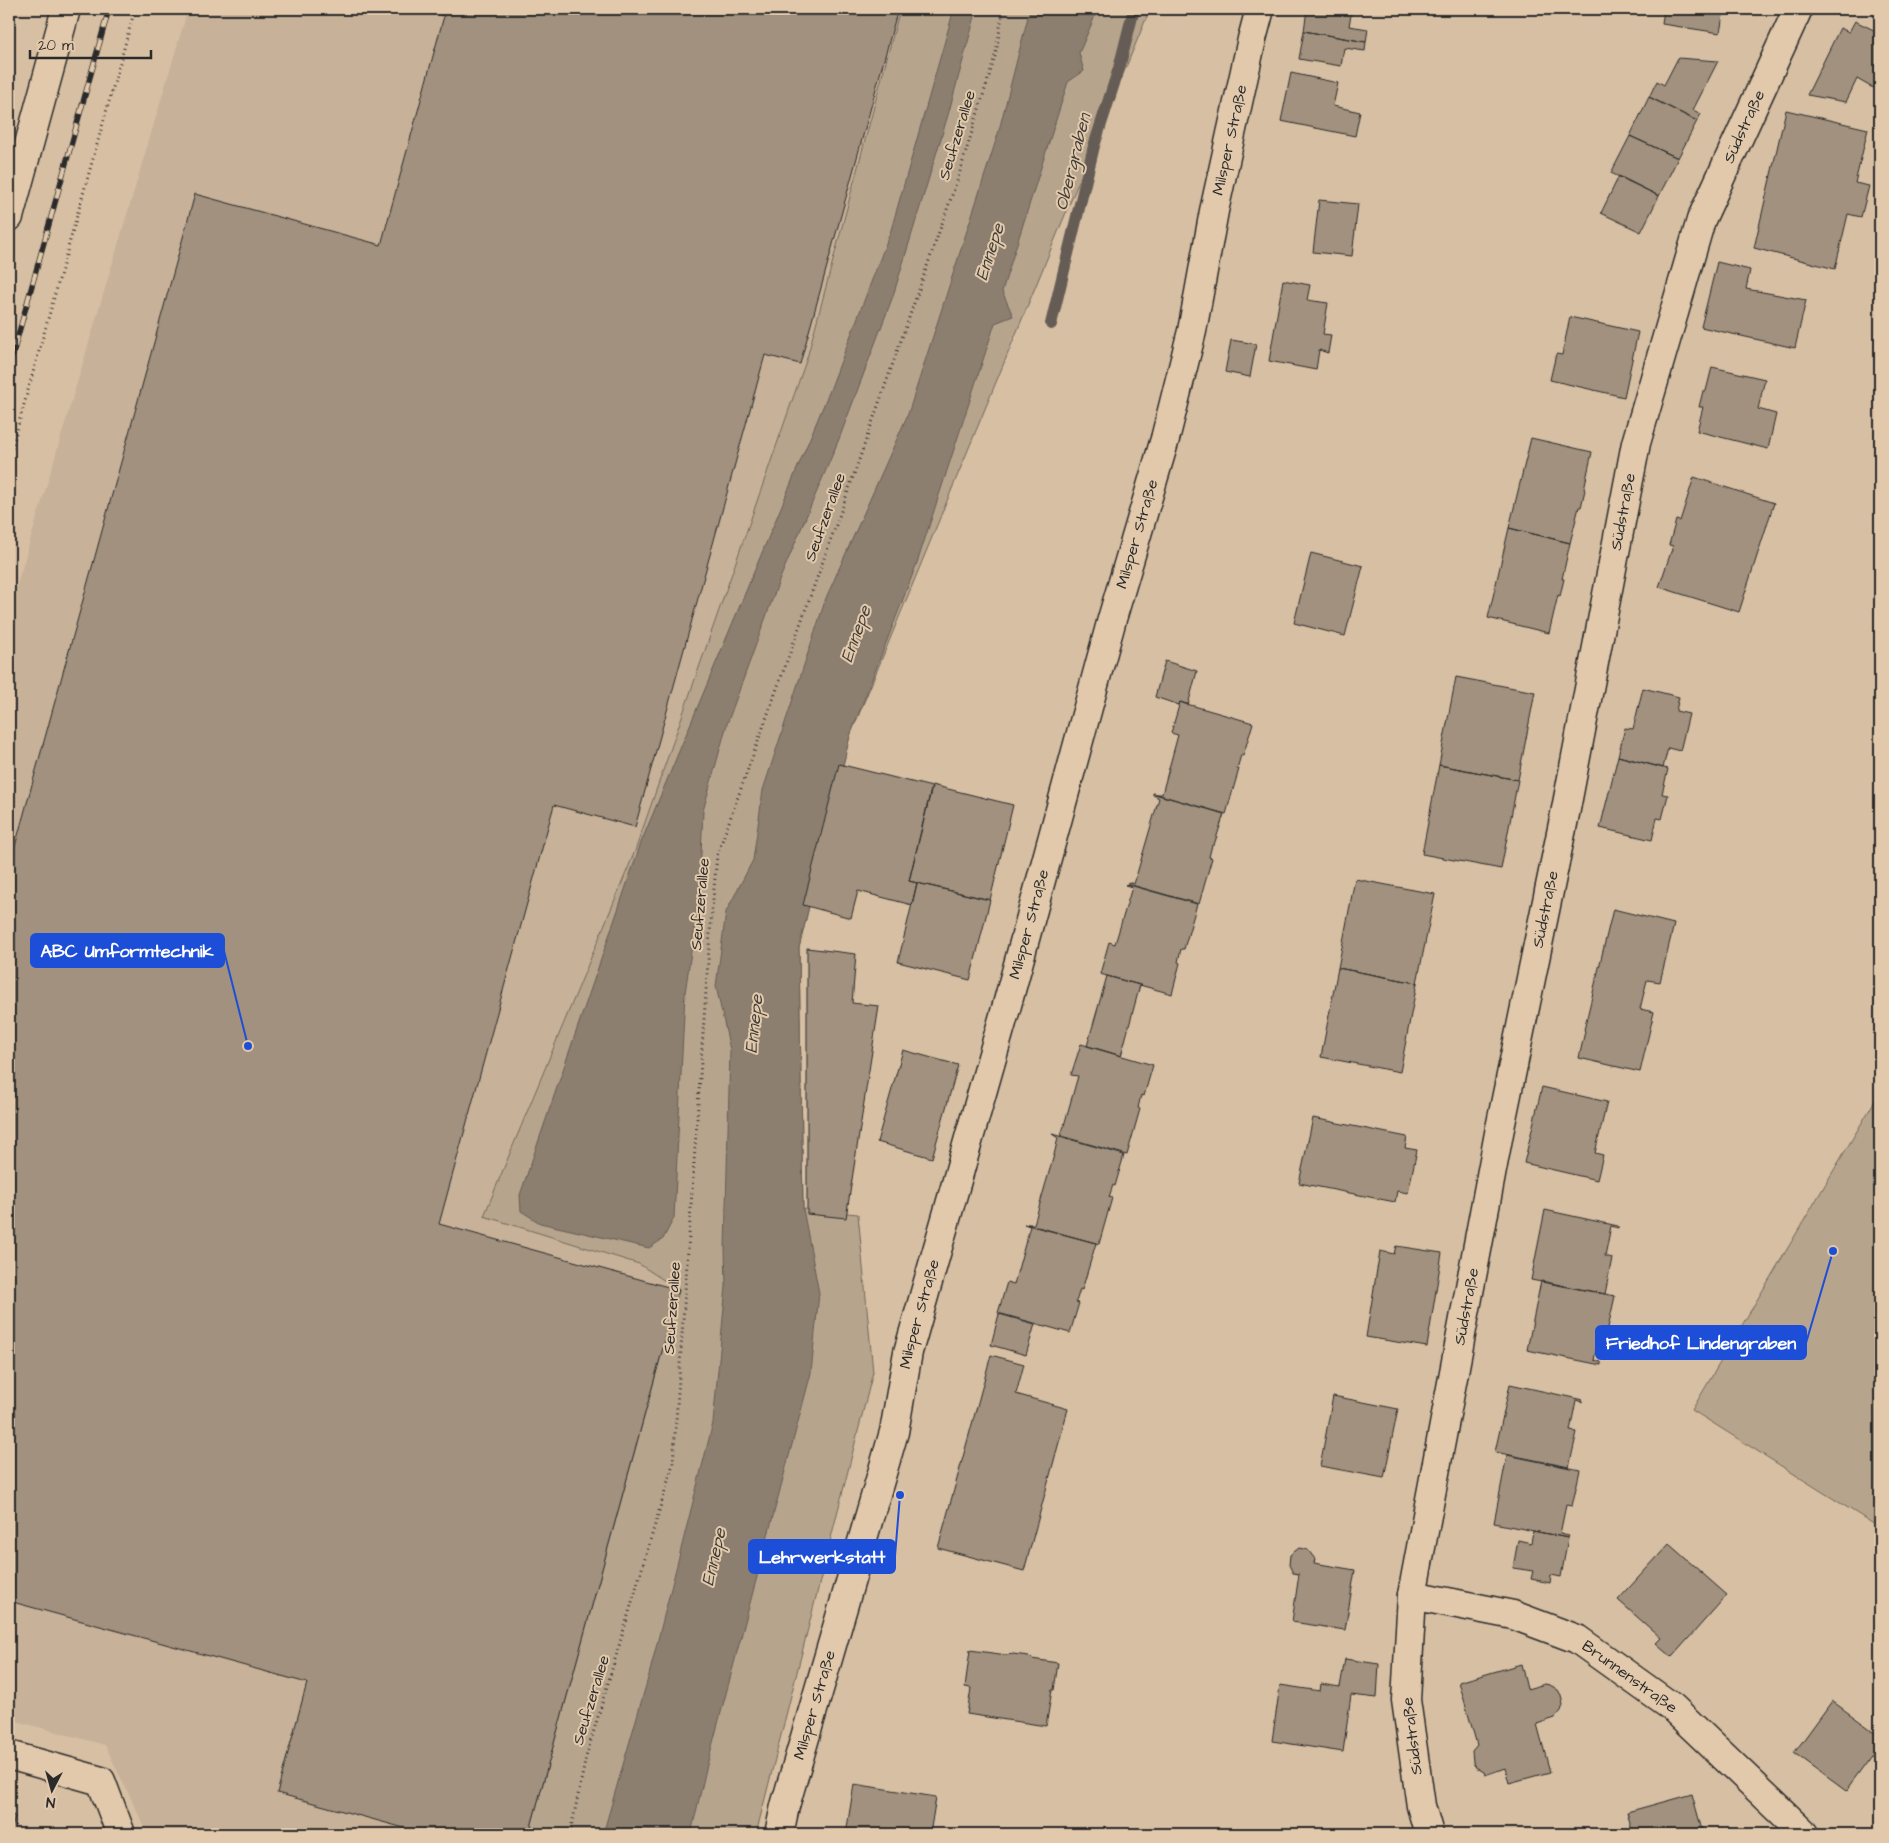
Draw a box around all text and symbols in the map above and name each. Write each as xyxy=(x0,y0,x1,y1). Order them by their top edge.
scale bar xyxy=(30,28,151,60)
text: 20 m xyxy=(38,35,74,56)
street label: Milsper Straße xyxy=(1207,82,1253,197)
street label: Südstraße xyxy=(1718,86,1770,167)
street label: Seufzerallee xyxy=(933,87,981,182)
water label: Obergraben xyxy=(1049,109,1099,213)
water label: Ennepe xyxy=(969,219,1011,284)
street label: Seufzerallee xyxy=(799,469,851,564)
street label: Südstraße xyxy=(1605,471,1641,552)
street label: Milsper Straße xyxy=(1111,476,1164,591)
water label: Ennepe xyxy=(834,601,878,666)
street label: Seufzerallee xyxy=(685,857,715,951)
street label: Milsper Straße xyxy=(1004,867,1054,981)
street label: Südstraße xyxy=(1527,868,1564,950)
callout: ABC Umformtechnik xyxy=(31,934,224,967)
text: ABC Umformtechnik xyxy=(40,939,215,964)
water label: Ennepe xyxy=(739,993,770,1054)
street label: Milsper Straße xyxy=(894,1256,945,1370)
street label: Seufzerallee xyxy=(658,1261,686,1355)
street label: Südstraße xyxy=(1448,1266,1484,1347)
callout: Friedhof Lindengraben xyxy=(1596,1326,1806,1359)
text: Friedhof Lindengraben xyxy=(1606,1331,1796,1357)
water label: Ennepe xyxy=(695,1525,733,1588)
callout: Lehrwerkstatt xyxy=(749,1540,895,1573)
text: Lehrwerkstatt xyxy=(759,1545,886,1570)
street label: Brunnenstraße xyxy=(1577,1635,1682,1719)
street label: Milsper Straße xyxy=(788,1647,841,1762)
street label: Seufzerallee xyxy=(567,1652,615,1747)
street label: Südstraße xyxy=(1396,1696,1428,1776)
north arrow xyxy=(28,1766,78,1816)
text: N xyxy=(45,1792,56,1812)

